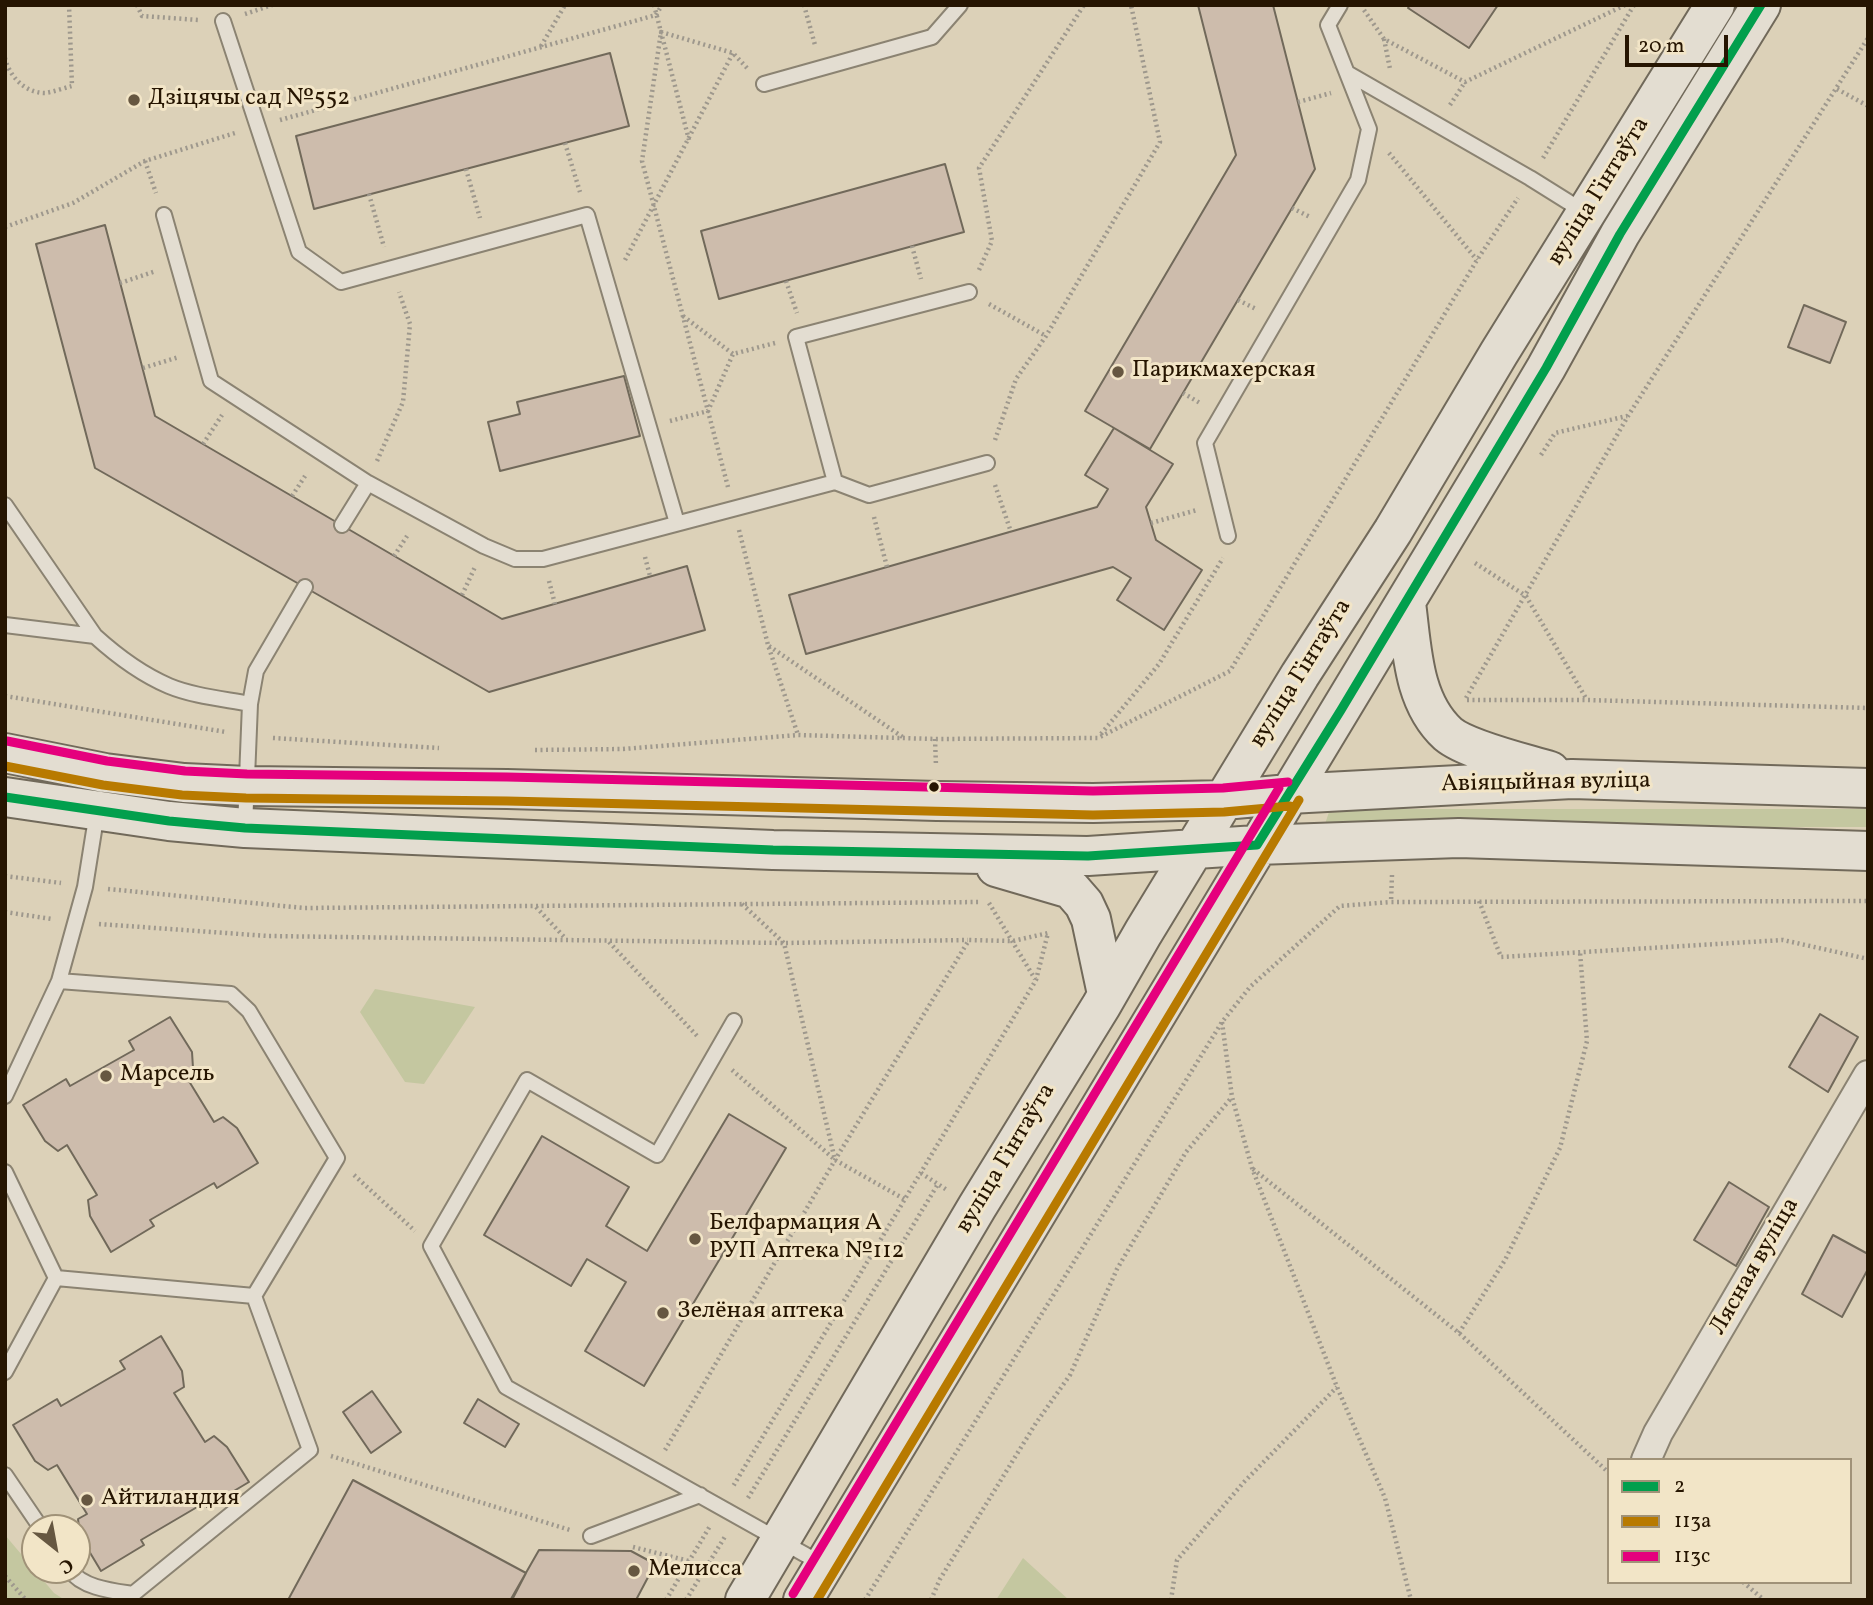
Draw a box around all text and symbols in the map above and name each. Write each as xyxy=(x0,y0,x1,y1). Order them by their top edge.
scale bar xyxy=(1628,21,1731,65)
text: 20 m xyxy=(1638,32,1684,61)
place label: Дзіцячы сад №552 xyxy=(148,86,350,114)
marker: Дзіцячы сад №552 xyxy=(126,92,142,108)
street label: вуліца Гінтаўта xyxy=(1543,112,1657,272)
place label: Парикмахерская xyxy=(1132,358,1315,386)
marker: Парикмахерская xyxy=(1110,364,1126,380)
street label: вуліца Гінтаўта xyxy=(1245,594,1359,754)
street label: Авіяцыйная вуліца xyxy=(1441,768,1651,800)
unlabelled marker xyxy=(927,780,941,794)
place label: Марсель xyxy=(120,1062,215,1090)
marker: Марсель xyxy=(98,1068,114,1084)
street label: вуліца Гінтаўта xyxy=(951,1079,1063,1239)
street label: Лясная вуліца xyxy=(1705,1193,1807,1341)
place label: Белфармация А РУП Аптека №112 xyxy=(709,1211,904,1267)
marker: Белфармация А РУП Аптека №112 xyxy=(687,1231,703,1247)
place label: Зелёная аптека xyxy=(677,1299,844,1327)
marker: Зелёная аптека xyxy=(655,1305,671,1321)
legend xyxy=(1607,1458,1852,1584)
text: 2 xyxy=(1674,1472,1685,1501)
place label: Айтиландия xyxy=(101,1486,239,1514)
marker: Айтиландия xyxy=(79,1492,95,1508)
text: 113а xyxy=(1674,1507,1712,1536)
north arrow xyxy=(21,1514,91,1584)
text: 113с xyxy=(1674,1542,1710,1571)
text: С xyxy=(54,1551,78,1580)
place label: Мелисса xyxy=(648,1557,742,1585)
marker: Мелисса xyxy=(626,1563,642,1579)

